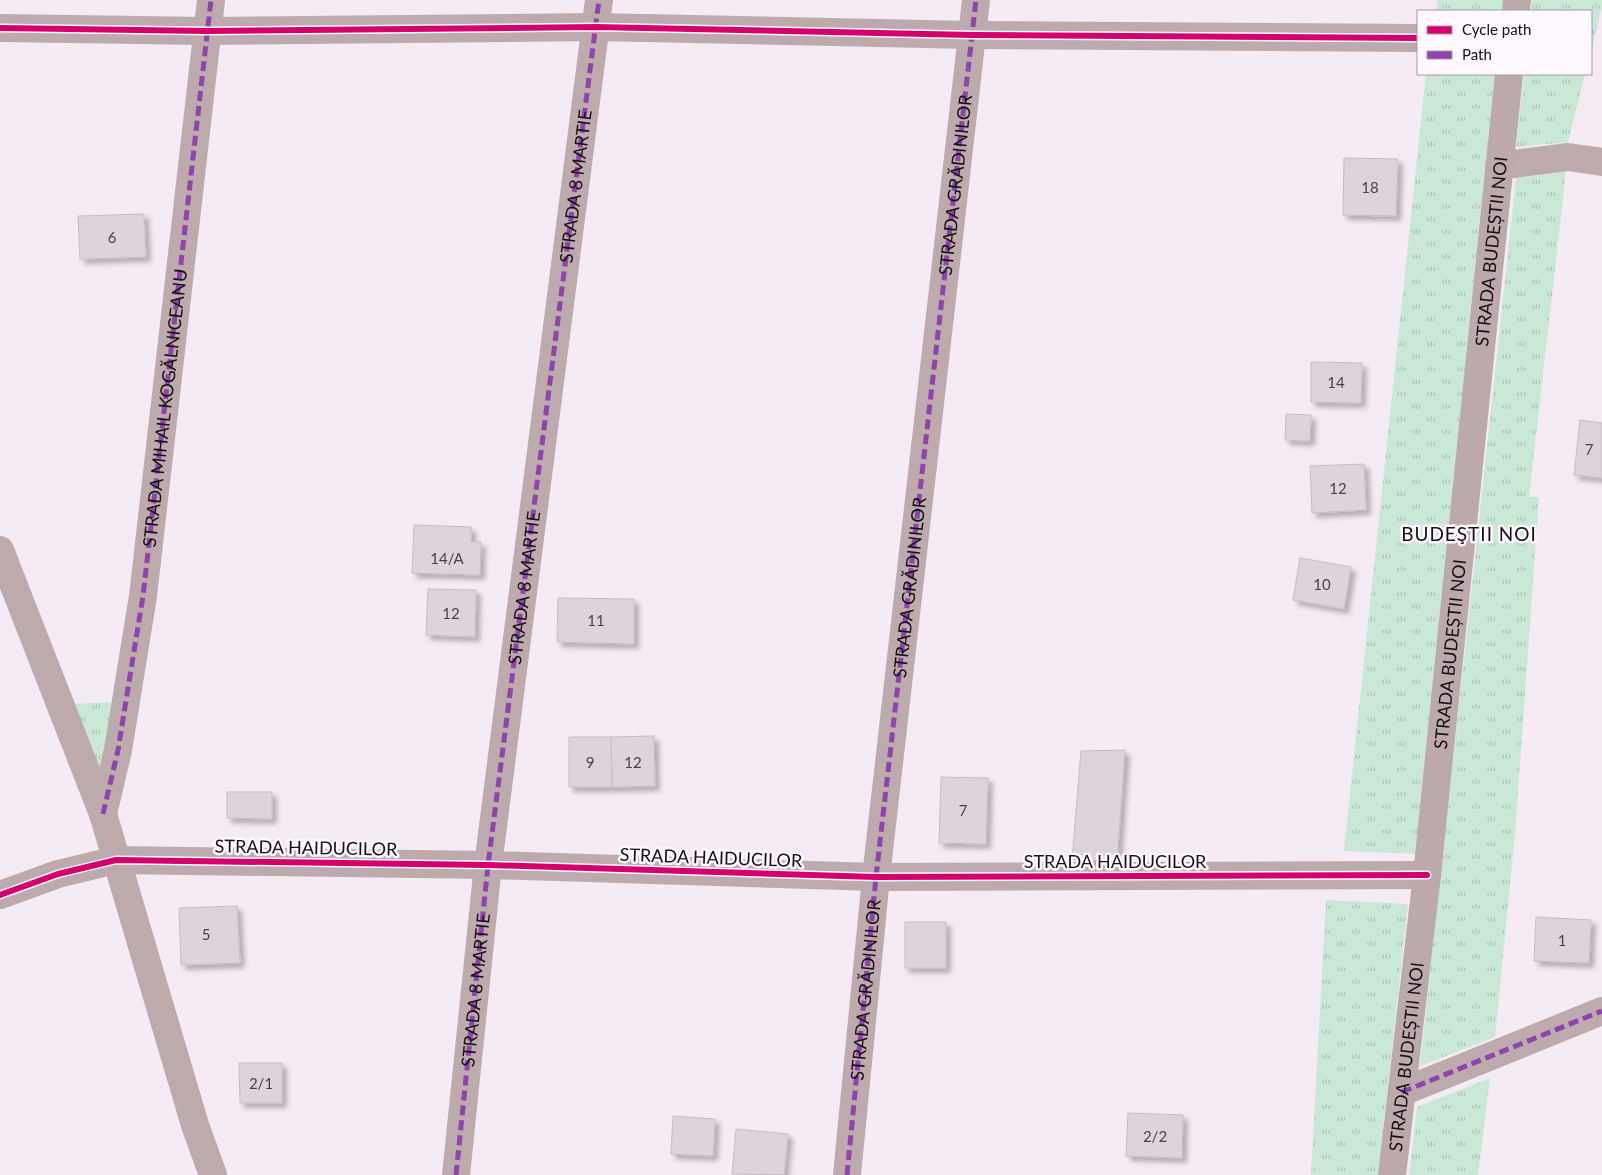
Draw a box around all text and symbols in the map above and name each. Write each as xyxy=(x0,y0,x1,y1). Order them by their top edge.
legend xyxy=(1417,10,1592,75)
text: Cycle path xyxy=(1462,20,1531,38)
text: Path xyxy=(1462,45,1492,63)
street label: STRADA GRĂDINILOR xyxy=(934,93,976,277)
street label: STRADA 8 MARTIE xyxy=(554,108,596,264)
street label: STRADA BUDEȘTII NOI xyxy=(1470,155,1512,347)
house number: 18 xyxy=(1361,178,1379,196)
house number: 6 xyxy=(108,228,117,246)
street label: STRADA MIHAIL KOGĂLNICEANU xyxy=(138,268,191,548)
house number: 14 xyxy=(1327,373,1345,391)
house number: 7 xyxy=(1585,440,1594,458)
house number: 12 xyxy=(1329,479,1347,497)
street label: STRADA GRĂDINILOR xyxy=(888,495,930,679)
street label: STRADA 8 MARTIE xyxy=(503,510,544,666)
district label: BUDEŞTII NOI xyxy=(1401,522,1537,545)
house number: 14/A xyxy=(430,549,465,567)
street label: STRADA BUDEȘTII NOI xyxy=(1429,558,1470,750)
house number: 10 xyxy=(1313,575,1331,593)
house number: 12 xyxy=(442,604,460,622)
house number: 11 xyxy=(587,611,605,629)
house number: 9 xyxy=(586,753,594,771)
house number: 12 xyxy=(624,753,642,771)
house number: 7 xyxy=(959,801,968,819)
street label: STRADA HAIDUCILOR xyxy=(214,834,398,860)
street label: STRADA HAIDUCILOR xyxy=(619,843,803,871)
street label: STRADA HAIDUCILOR xyxy=(1024,850,1207,872)
street label: STRADA GRĂDINILOR xyxy=(845,898,885,1081)
street label: STRADA 8 MARTIE xyxy=(456,912,494,1068)
house number: 5 xyxy=(202,925,210,943)
house number: 1 xyxy=(1558,931,1566,949)
street label: STRADA BUDEȘTII NOI xyxy=(1384,961,1428,1153)
house number: 2/1 xyxy=(249,1074,273,1092)
house number: 2/2 xyxy=(1143,1127,1167,1145)

